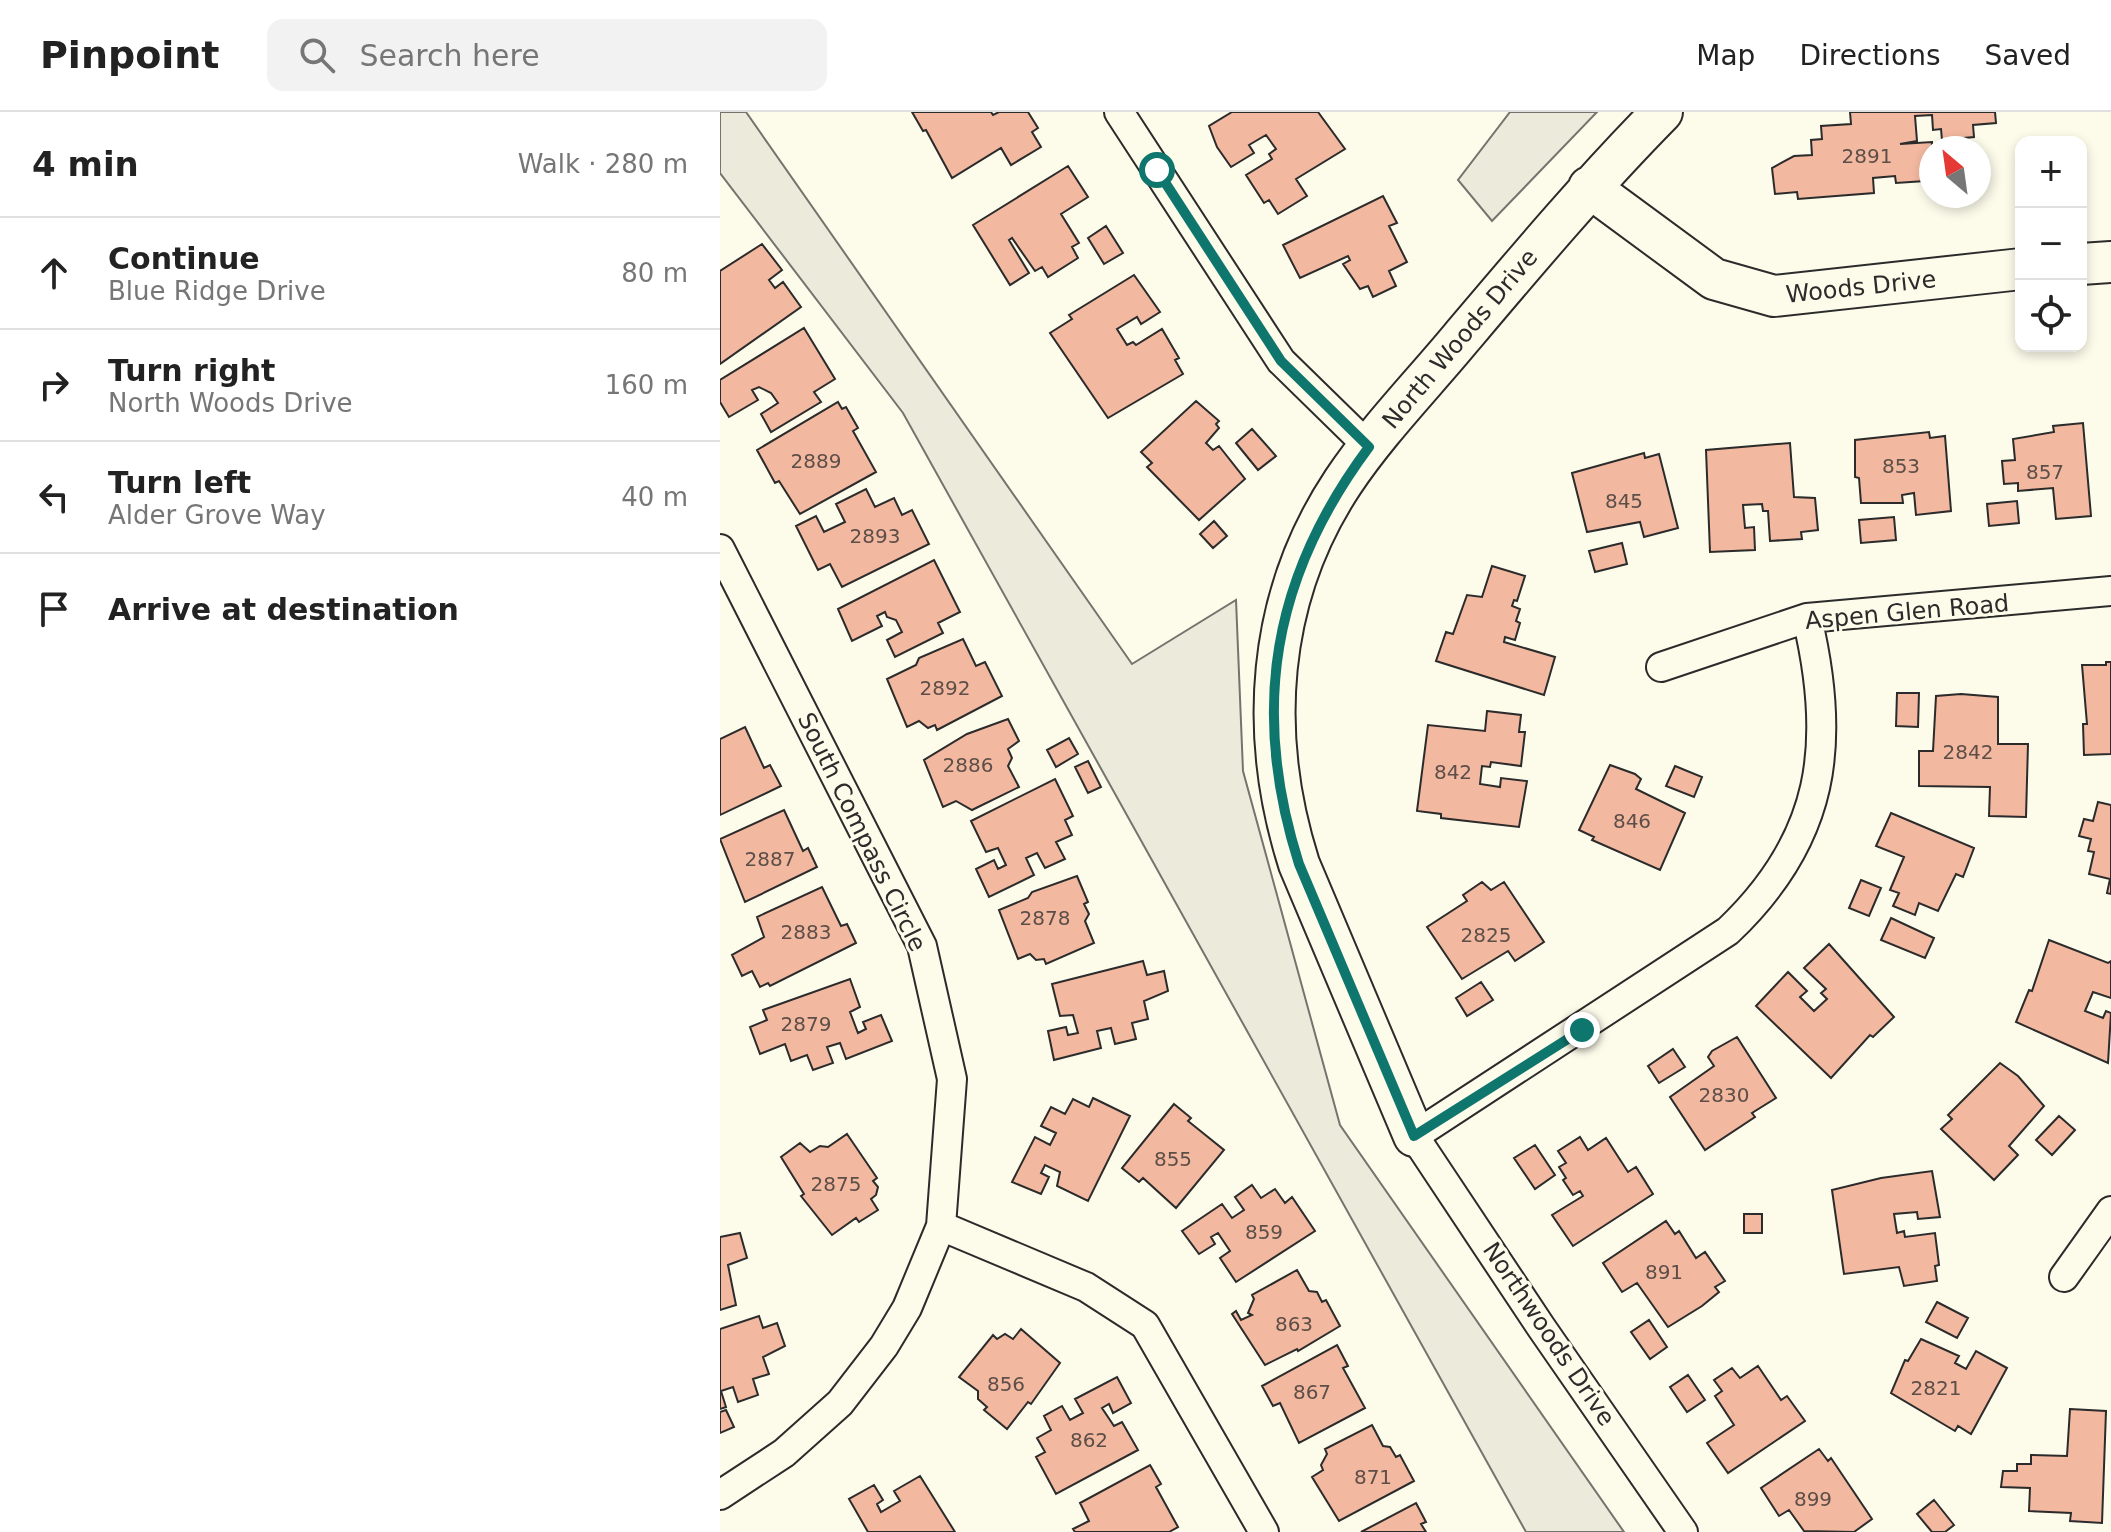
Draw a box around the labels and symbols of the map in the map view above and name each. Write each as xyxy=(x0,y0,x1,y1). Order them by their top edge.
north arrow xyxy=(1919,136,1991,208)
house number: 2891 xyxy=(1842,144,1892,168)
route start xyxy=(1139,152,1175,188)
street label: North Woods Drive xyxy=(1377,244,1543,434)
street label: Woods Drive xyxy=(1784,265,1938,309)
house number: 2889 xyxy=(791,449,841,473)
house number: 853 xyxy=(1882,454,1920,478)
house number: 857 xyxy=(2026,460,2064,484)
house number: 845 xyxy=(1605,489,1643,513)
house number: 2893 xyxy=(850,524,900,548)
street label: Aspen Glen Road xyxy=(1804,589,2010,635)
house number: 2892 xyxy=(920,676,970,700)
street label: South Compass Circle xyxy=(792,708,932,956)
house number: 2842 xyxy=(1943,740,1993,764)
house number: 2886 xyxy=(943,753,993,777)
house number: 842 xyxy=(1434,760,1472,784)
house number: 846 xyxy=(1613,809,1651,833)
house number: 2887 xyxy=(745,847,795,871)
house number: 2878 xyxy=(1020,906,1070,930)
house number: 2883 xyxy=(781,920,831,944)
house number: 2825 xyxy=(1461,923,1511,947)
house number: 2879 xyxy=(781,1012,831,1036)
route end xyxy=(1564,1012,1600,1048)
house number: 2830 xyxy=(1699,1083,1749,1107)
house number: 855 xyxy=(1154,1147,1192,1171)
house number: 2875 xyxy=(811,1172,861,1196)
house number: 859 xyxy=(1245,1220,1283,1244)
street label: Northwoods Drive xyxy=(1477,1237,1621,1431)
house number: 891 xyxy=(1645,1260,1683,1284)
house number: 863 xyxy=(1275,1312,1313,1336)
house number: 856 xyxy=(987,1372,1025,1396)
house number: 2821 xyxy=(1911,1376,1961,1400)
house number: 867 xyxy=(1293,1380,1331,1404)
house number: 862 xyxy=(1070,1428,1108,1452)
house number: 871 xyxy=(1354,1465,1392,1489)
house number: 899 xyxy=(1794,1487,1832,1511)

